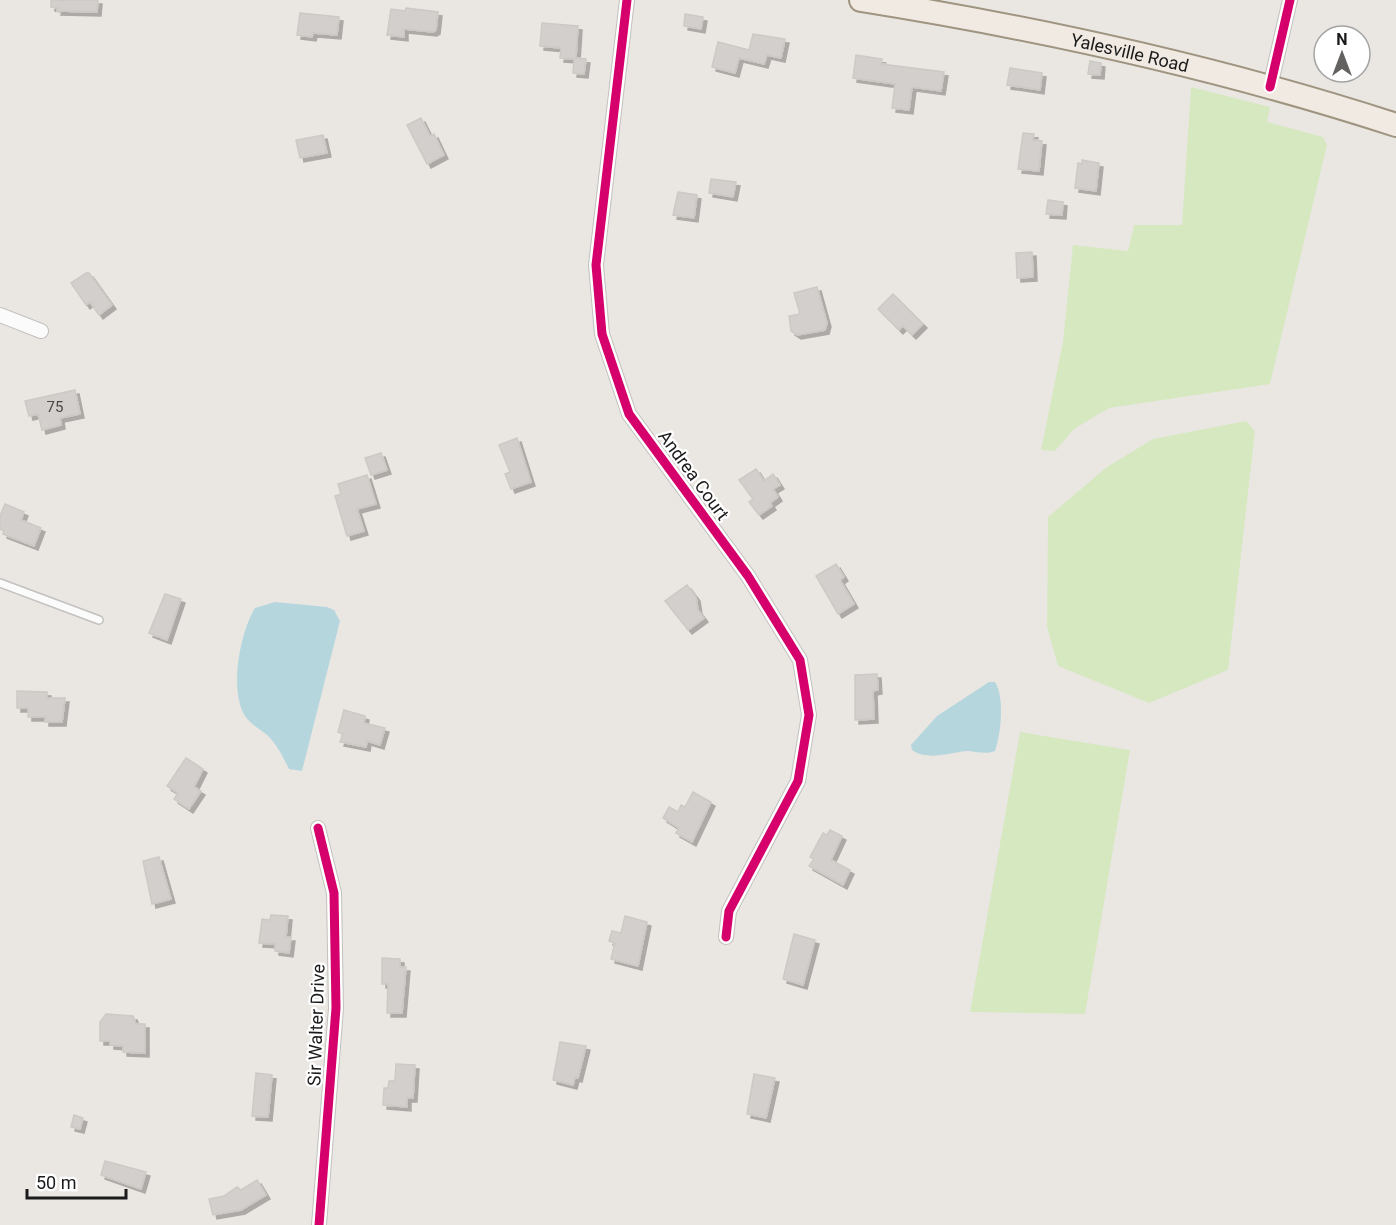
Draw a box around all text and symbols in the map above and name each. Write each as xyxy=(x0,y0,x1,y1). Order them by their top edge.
north arrow xyxy=(1312,24,1372,84)
street label: Yalesville Road xyxy=(1069,28,1191,76)
text: N xyxy=(1336,30,1348,49)
house number: 75 xyxy=(47,398,63,416)
street label: Andrea Court xyxy=(654,426,734,524)
street label: Sir Walter Drive xyxy=(303,964,329,1086)
scale bar xyxy=(27,1162,126,1200)
text: 50 m xyxy=(36,1172,76,1193)

